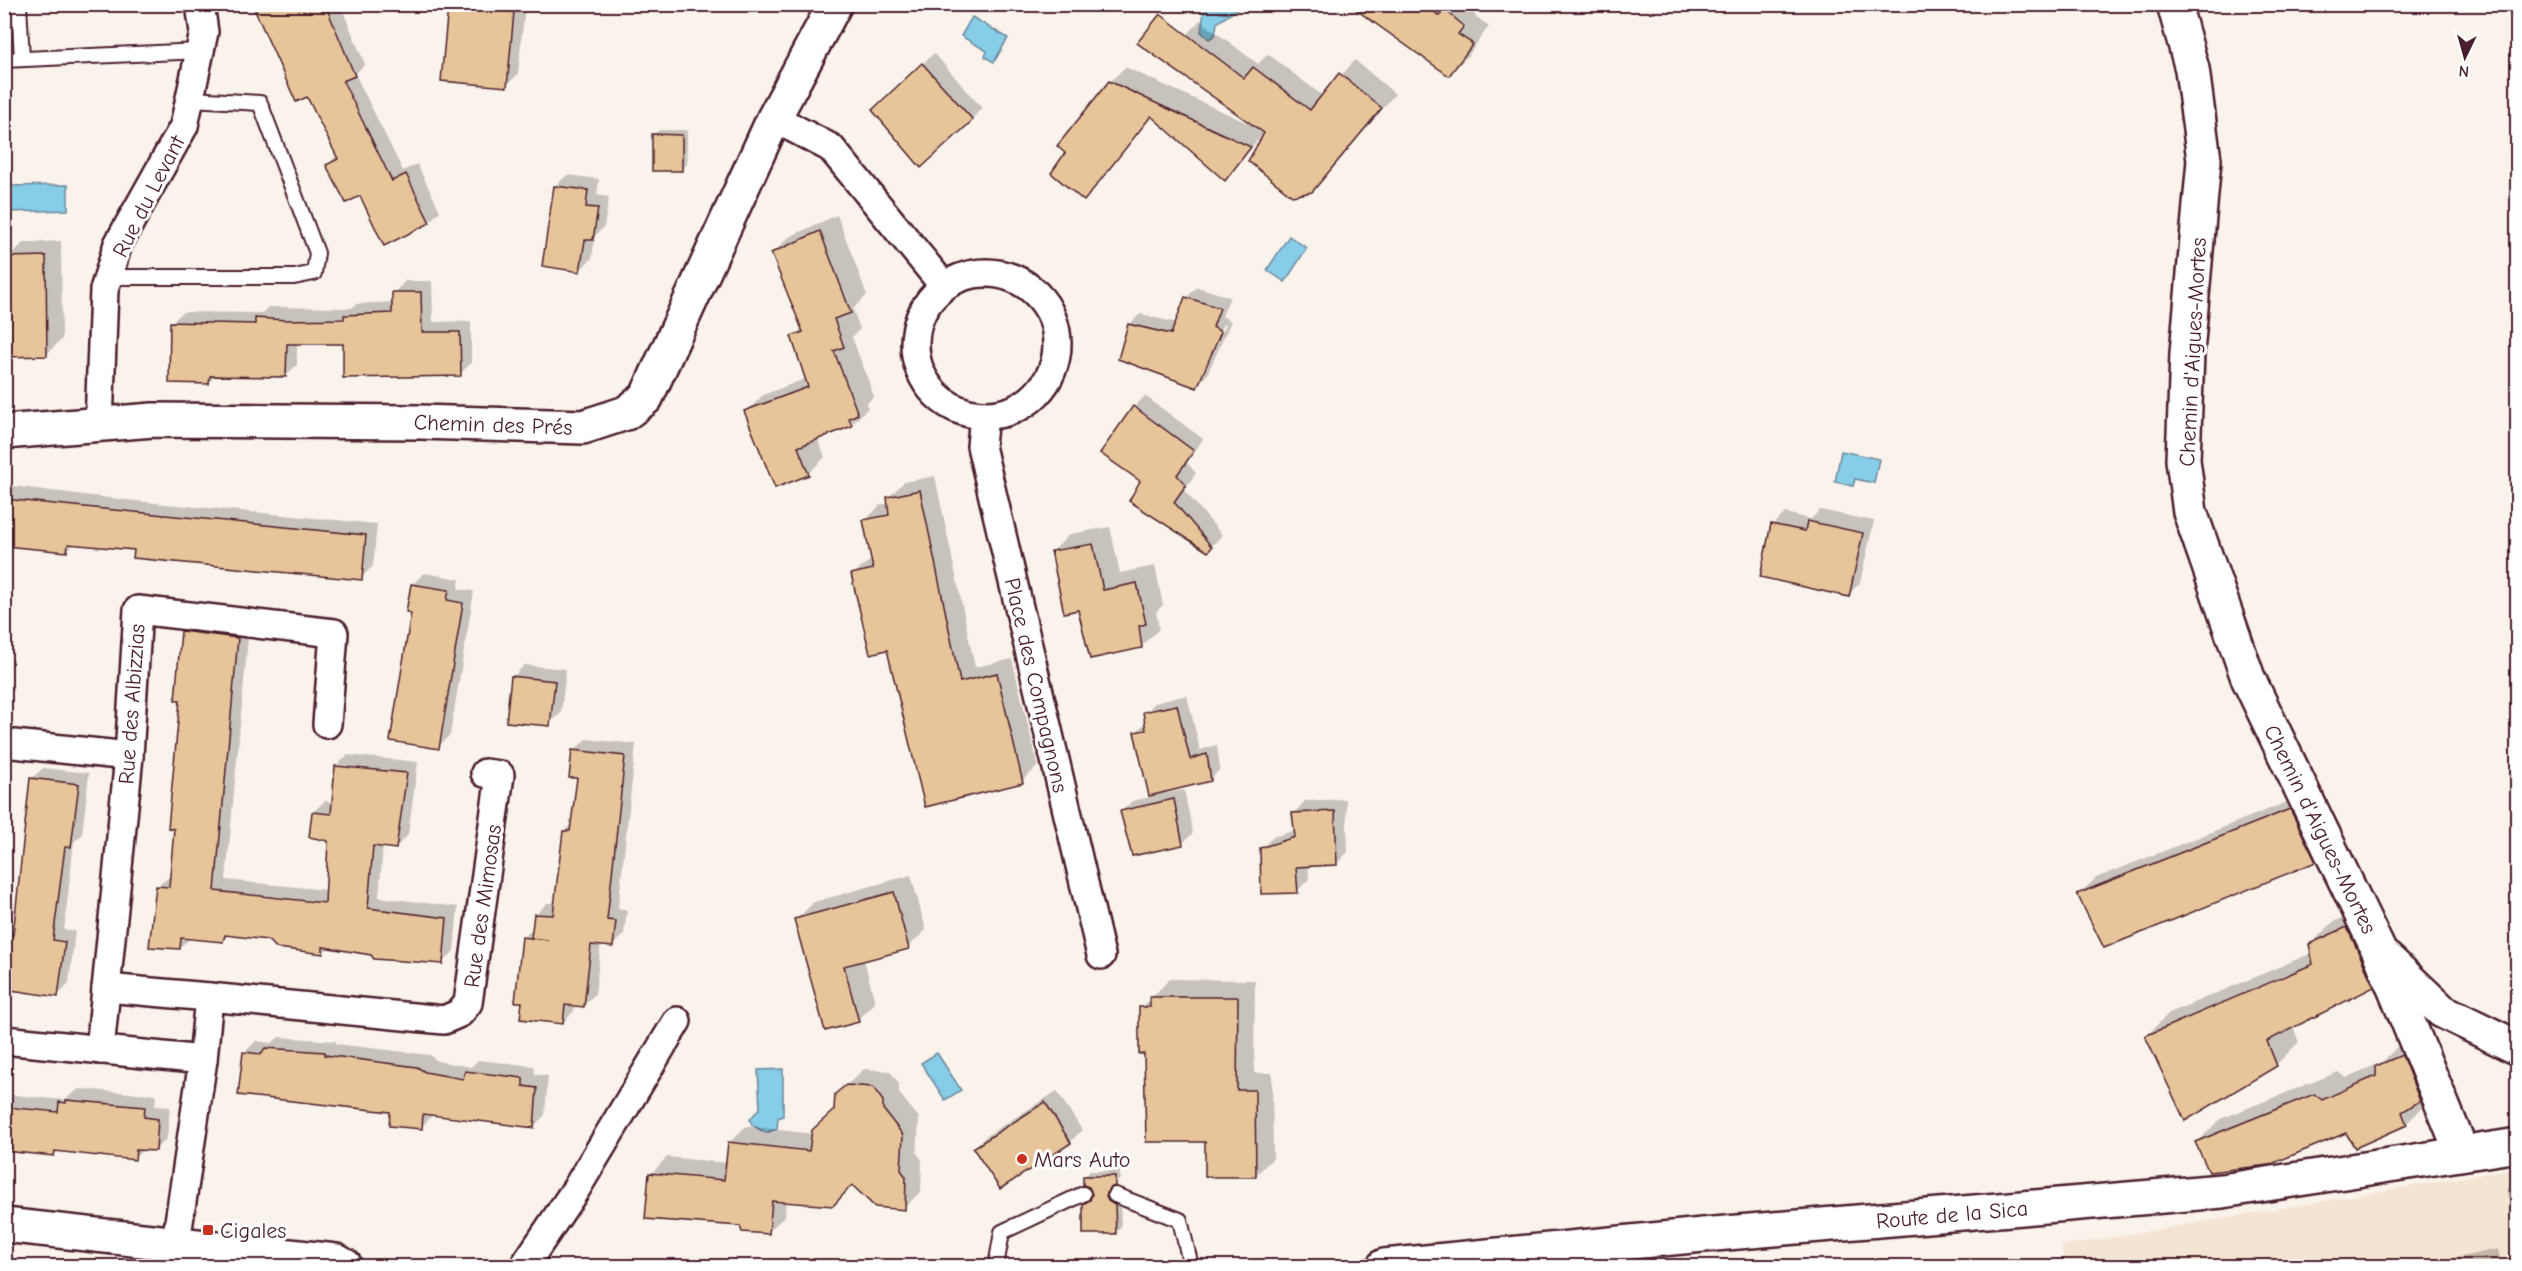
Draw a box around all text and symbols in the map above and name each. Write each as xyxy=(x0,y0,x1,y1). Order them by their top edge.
north arrow xyxy=(2435,27,2495,87)
text: N xyxy=(2458,62,2470,80)
street label: Rue du Levant xyxy=(107,131,191,262)
street label: Chemin d'Aigues-Mortes xyxy=(2174,237,2212,467)
street label: Chemin des Prés xyxy=(413,409,573,441)
street label: Place des Compagnons xyxy=(999,575,1073,795)
street label: Rue des Albizzias xyxy=(113,623,151,785)
street label: Chemin d'Aigues-Mortes xyxy=(2258,721,2382,938)
street label: Rue des Mimosas xyxy=(459,823,507,989)
place label: Mars Auto xyxy=(1034,1147,1130,1173)
marker: Mars Auto xyxy=(1015,1152,1029,1166)
street label: Route de la Sica xyxy=(1875,1195,2029,1235)
place label: Cigales xyxy=(220,1218,287,1244)
marker: Cigales xyxy=(201,1223,215,1237)

